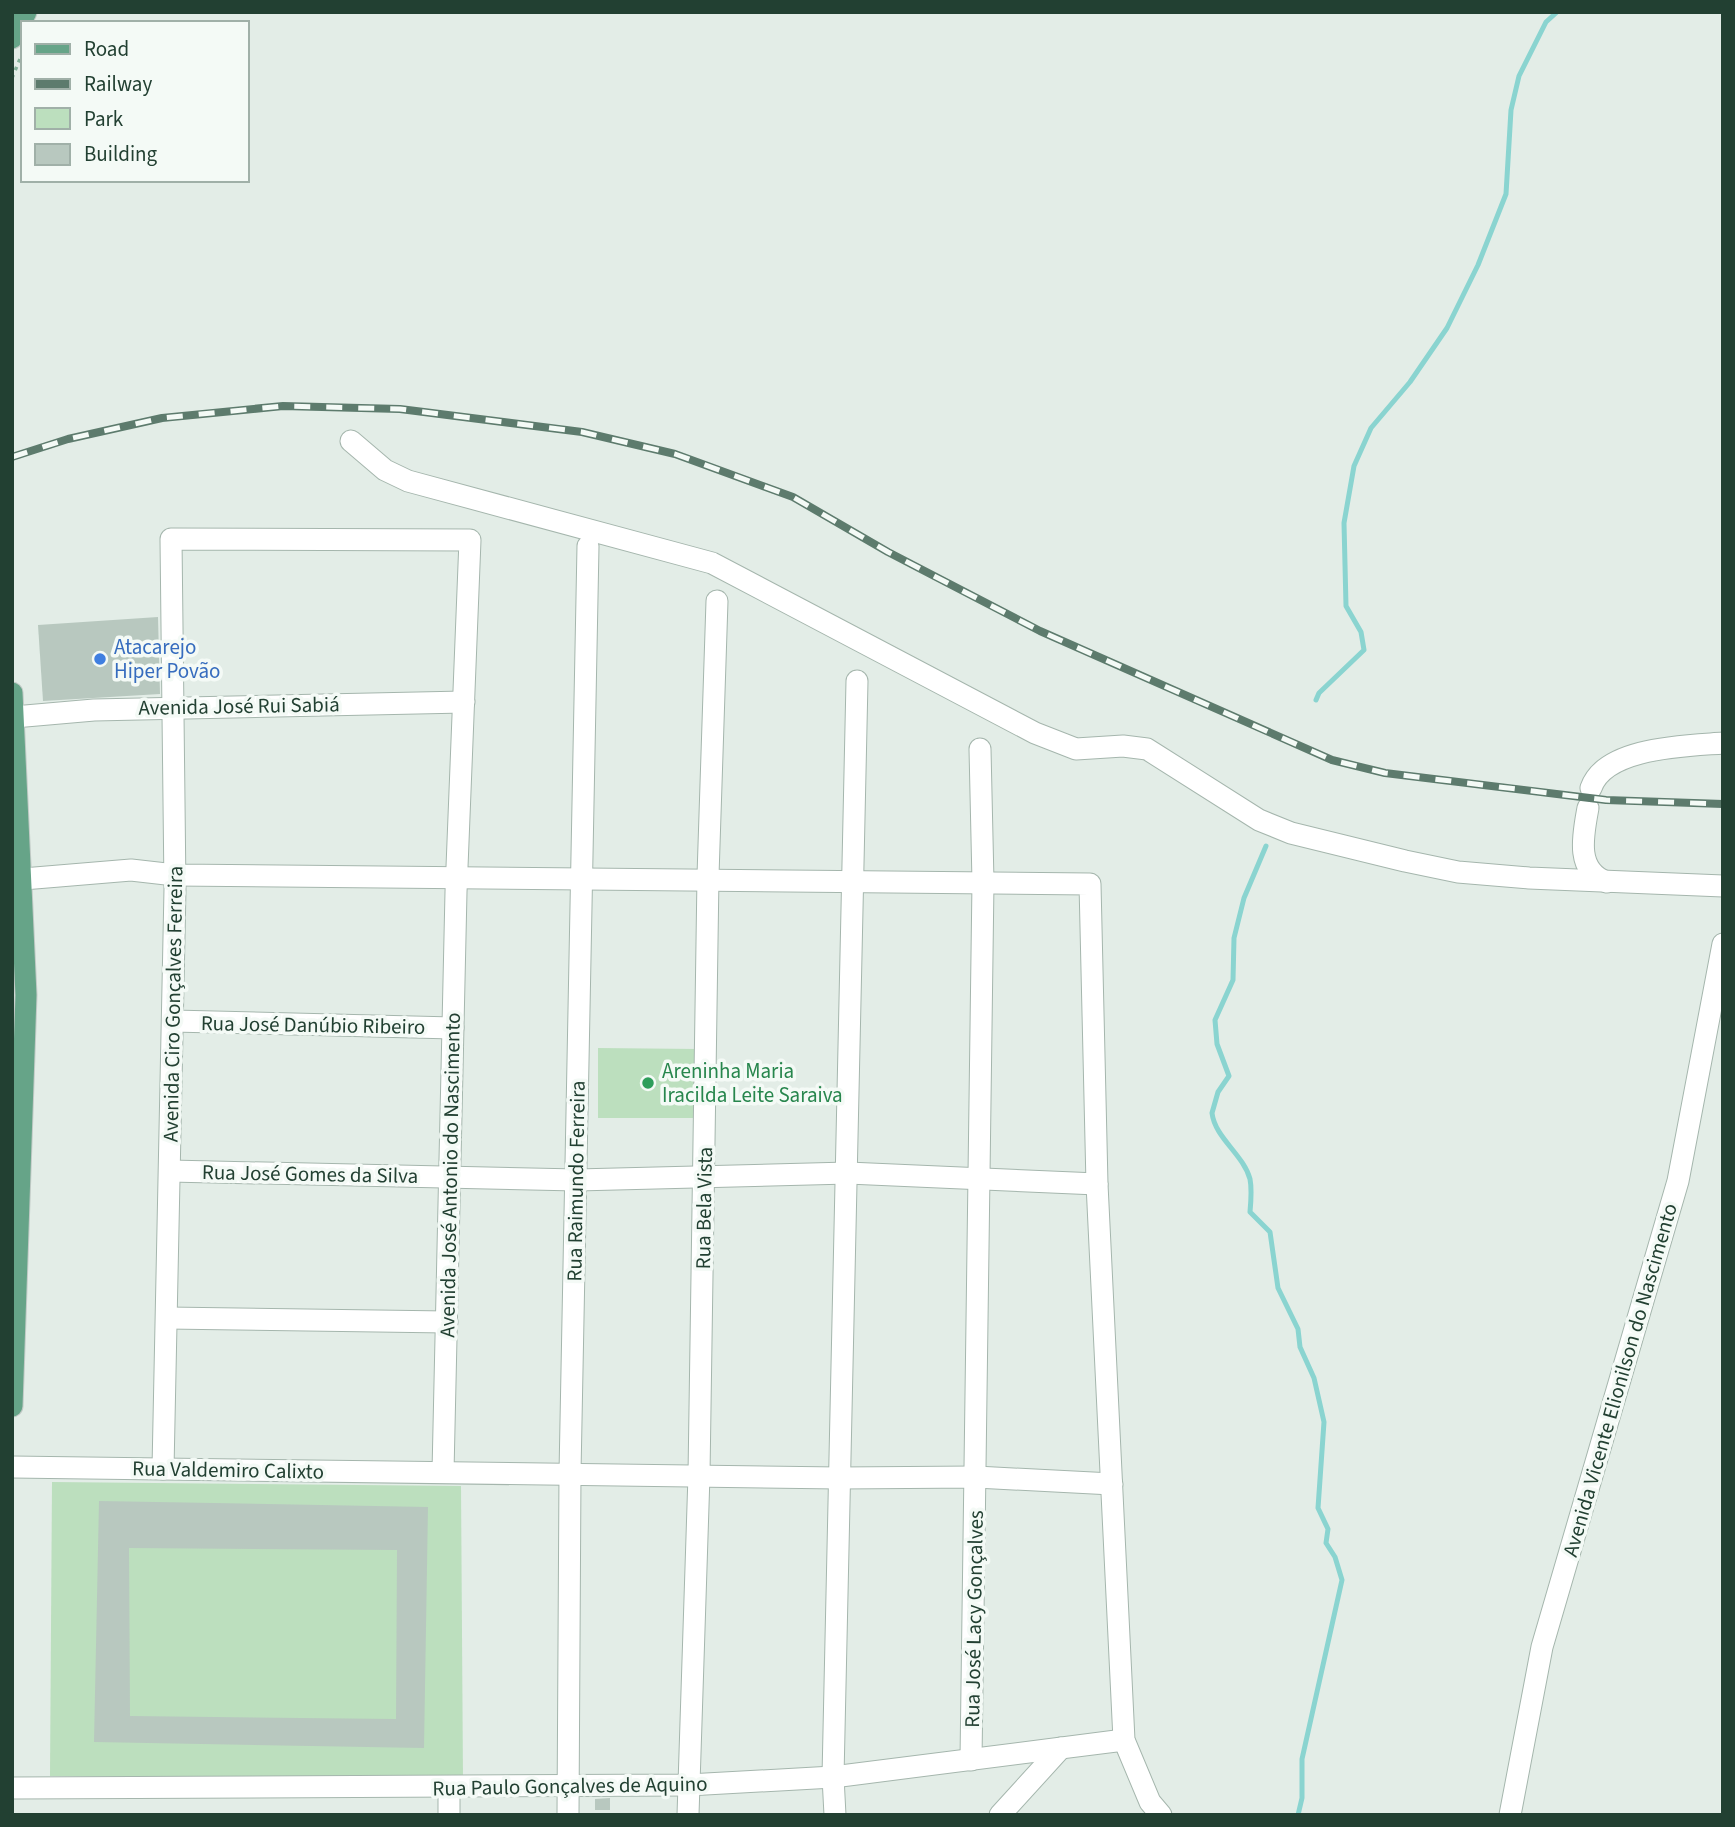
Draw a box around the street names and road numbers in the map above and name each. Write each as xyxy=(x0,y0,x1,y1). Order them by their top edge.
street label: Avenida José Rui Sabiá xyxy=(138,689,340,723)
street label: Avenida Ciro Gonçalves Ferreira xyxy=(156,866,190,1142)
street label: Rua José Danúbio Ribeiro xyxy=(200,1008,426,1042)
street label: Avenida José Antonio do Nascimento xyxy=(432,1012,468,1338)
street label: Rua Raimundo Ferreira xyxy=(559,1080,593,1282)
street label: Rua Bela Vista xyxy=(688,1146,720,1270)
street label: Rua José Gomes da Silva xyxy=(202,1157,418,1191)
street label: Avenida Vicente Elionilson do Nascimento xyxy=(1555,1200,1685,1560)
street label: Rua Valdemiro Calixto xyxy=(132,1453,324,1487)
street label: Rua José Lacy Gonçalves xyxy=(957,1510,991,1728)
street label: Rua Paulo Gonçalves de Aquino xyxy=(432,1769,708,1803)

